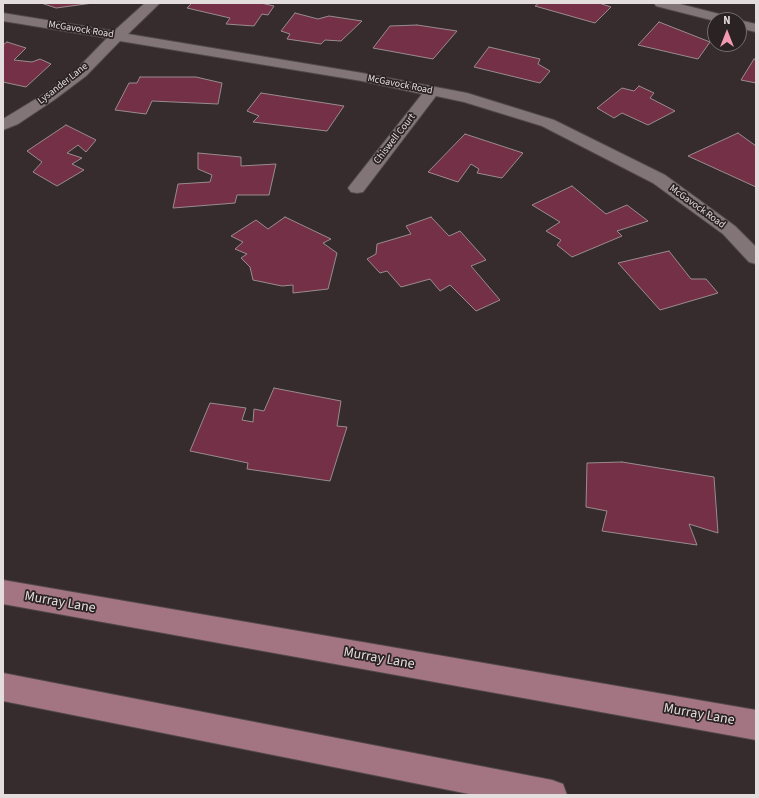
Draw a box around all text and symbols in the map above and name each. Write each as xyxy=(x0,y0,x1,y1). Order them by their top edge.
north arrow xyxy=(707,12,747,52)
text: N xyxy=(723,13,731,28)
street label: McGavock Road xyxy=(47,19,115,41)
street label: Lysander Lane xyxy=(36,61,90,107)
street label: McGavock Road xyxy=(366,73,434,97)
street label: Chiswell Court xyxy=(372,111,418,167)
street label: McGavock Road xyxy=(667,183,727,231)
street label: Murray Lane xyxy=(23,588,97,618)
street label: Murray Lane xyxy=(342,644,416,674)
street label: Murray Lane xyxy=(662,700,736,730)

